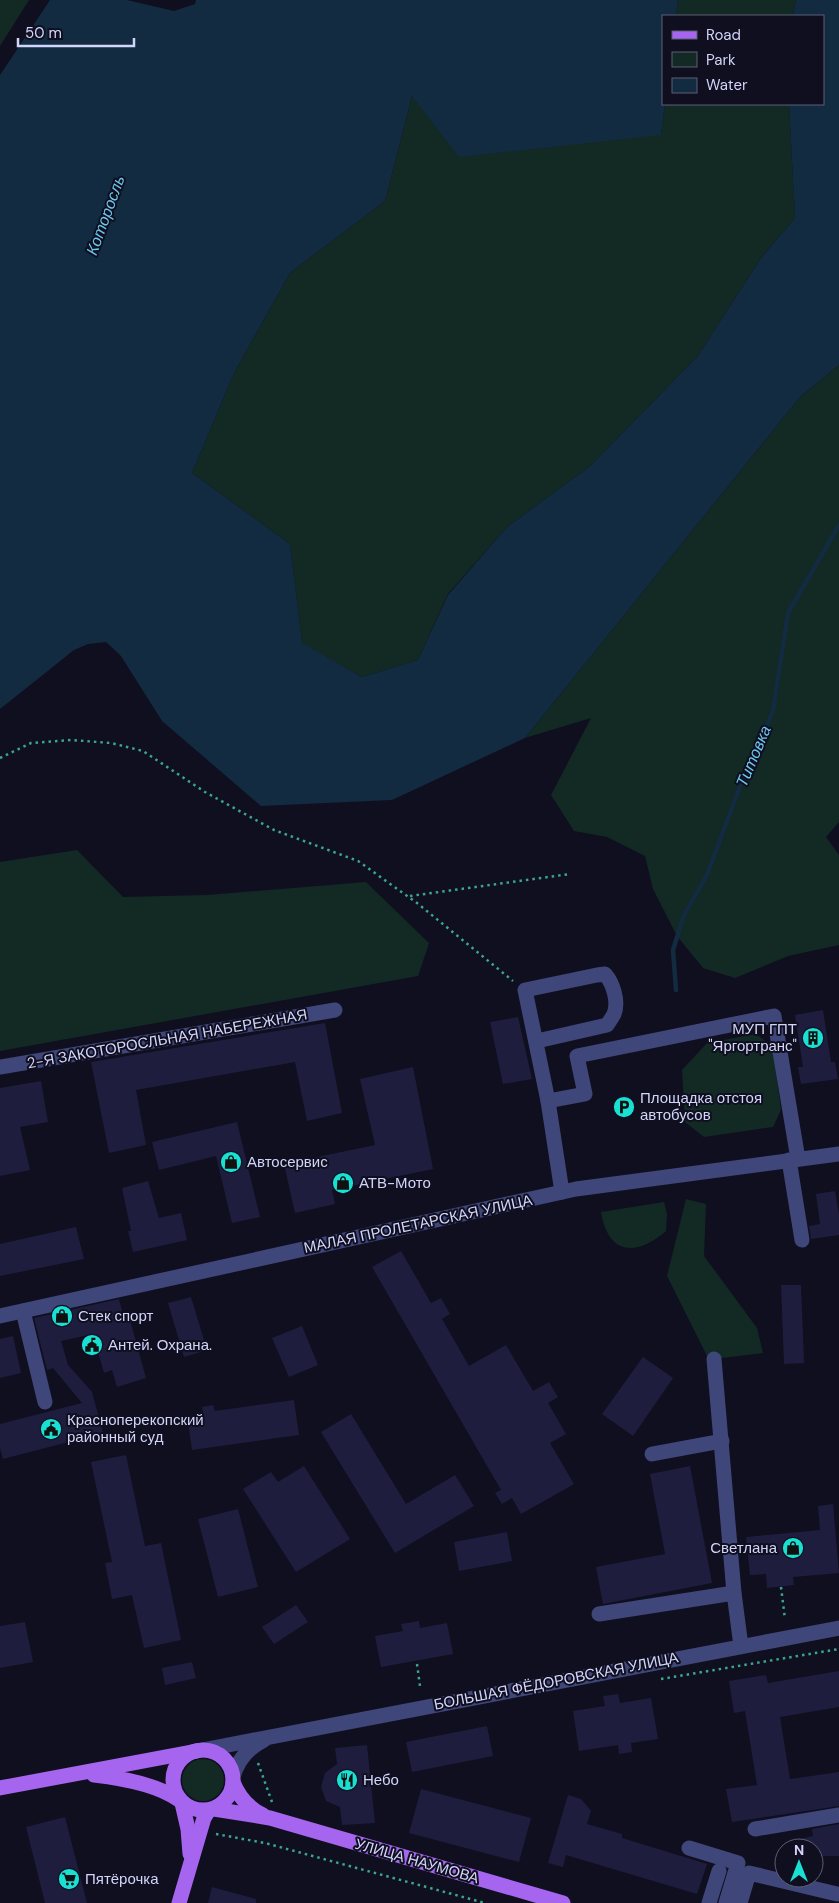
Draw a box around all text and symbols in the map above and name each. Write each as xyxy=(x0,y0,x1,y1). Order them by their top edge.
scale bar xyxy=(18,15,134,47)
legend xyxy=(662,15,824,105)
text: 50 m xyxy=(25,23,62,43)
text: Road xyxy=(706,25,741,45)
text: Park xyxy=(706,50,736,70)
text: Water xyxy=(706,75,748,95)
water label: Которосль xyxy=(81,172,130,258)
water label: Титовка xyxy=(731,722,776,790)
street label: 2-Я ЗАКОТОРОСЛЬНАЯ НАБЕРЕЖНАЯ xyxy=(25,1004,309,1074)
place label: МУП ГПТ "Яргортранс" xyxy=(708,1019,797,1056)
building icon: МУП ГПТ "Яргортранс" xyxy=(801,1026,825,1050)
place label: Площадка отстоя автобусов xyxy=(640,1088,762,1125)
parking icon: Площадка отстоя автобусов xyxy=(612,1095,636,1119)
shop icon: Автосервис xyxy=(219,1150,243,1174)
place label: Автосервис xyxy=(247,1152,328,1172)
shop icon: АТВ-Мото xyxy=(331,1171,355,1195)
place label: АТВ-Мото xyxy=(359,1173,431,1193)
street label: МАЛАЯ ПРОЛЕТАРСКАЯ УЛИЦА xyxy=(302,1190,534,1258)
shop icon: Стек спорт xyxy=(50,1304,74,1328)
place label: Стек спорт xyxy=(78,1306,153,1326)
public building icon: Антей. Охрана. xyxy=(80,1333,104,1357)
place label: Антей. Охрана. xyxy=(108,1335,212,1355)
place label: Красноперекопский районный суд xyxy=(67,1410,204,1447)
public building icon: Красноперекопский районный суд xyxy=(39,1417,63,1441)
shop icon: Светлана xyxy=(781,1536,805,1560)
place label: Светлана xyxy=(710,1538,778,1558)
street label: БОЛЬШАЯ ФЁДОРОВСКАЯ УЛИЦА xyxy=(432,1647,680,1715)
restaurant icon: Небо xyxy=(335,1768,359,1792)
place label: Небо xyxy=(363,1770,399,1790)
street label: УЛИЦА НАУМОВА xyxy=(353,1834,481,1888)
north arrow xyxy=(774,1838,824,1888)
text: N xyxy=(794,1841,804,1859)
supermarket icon: Пятёрочка xyxy=(57,1867,81,1891)
place label: Пятёрочка xyxy=(85,1869,159,1889)

